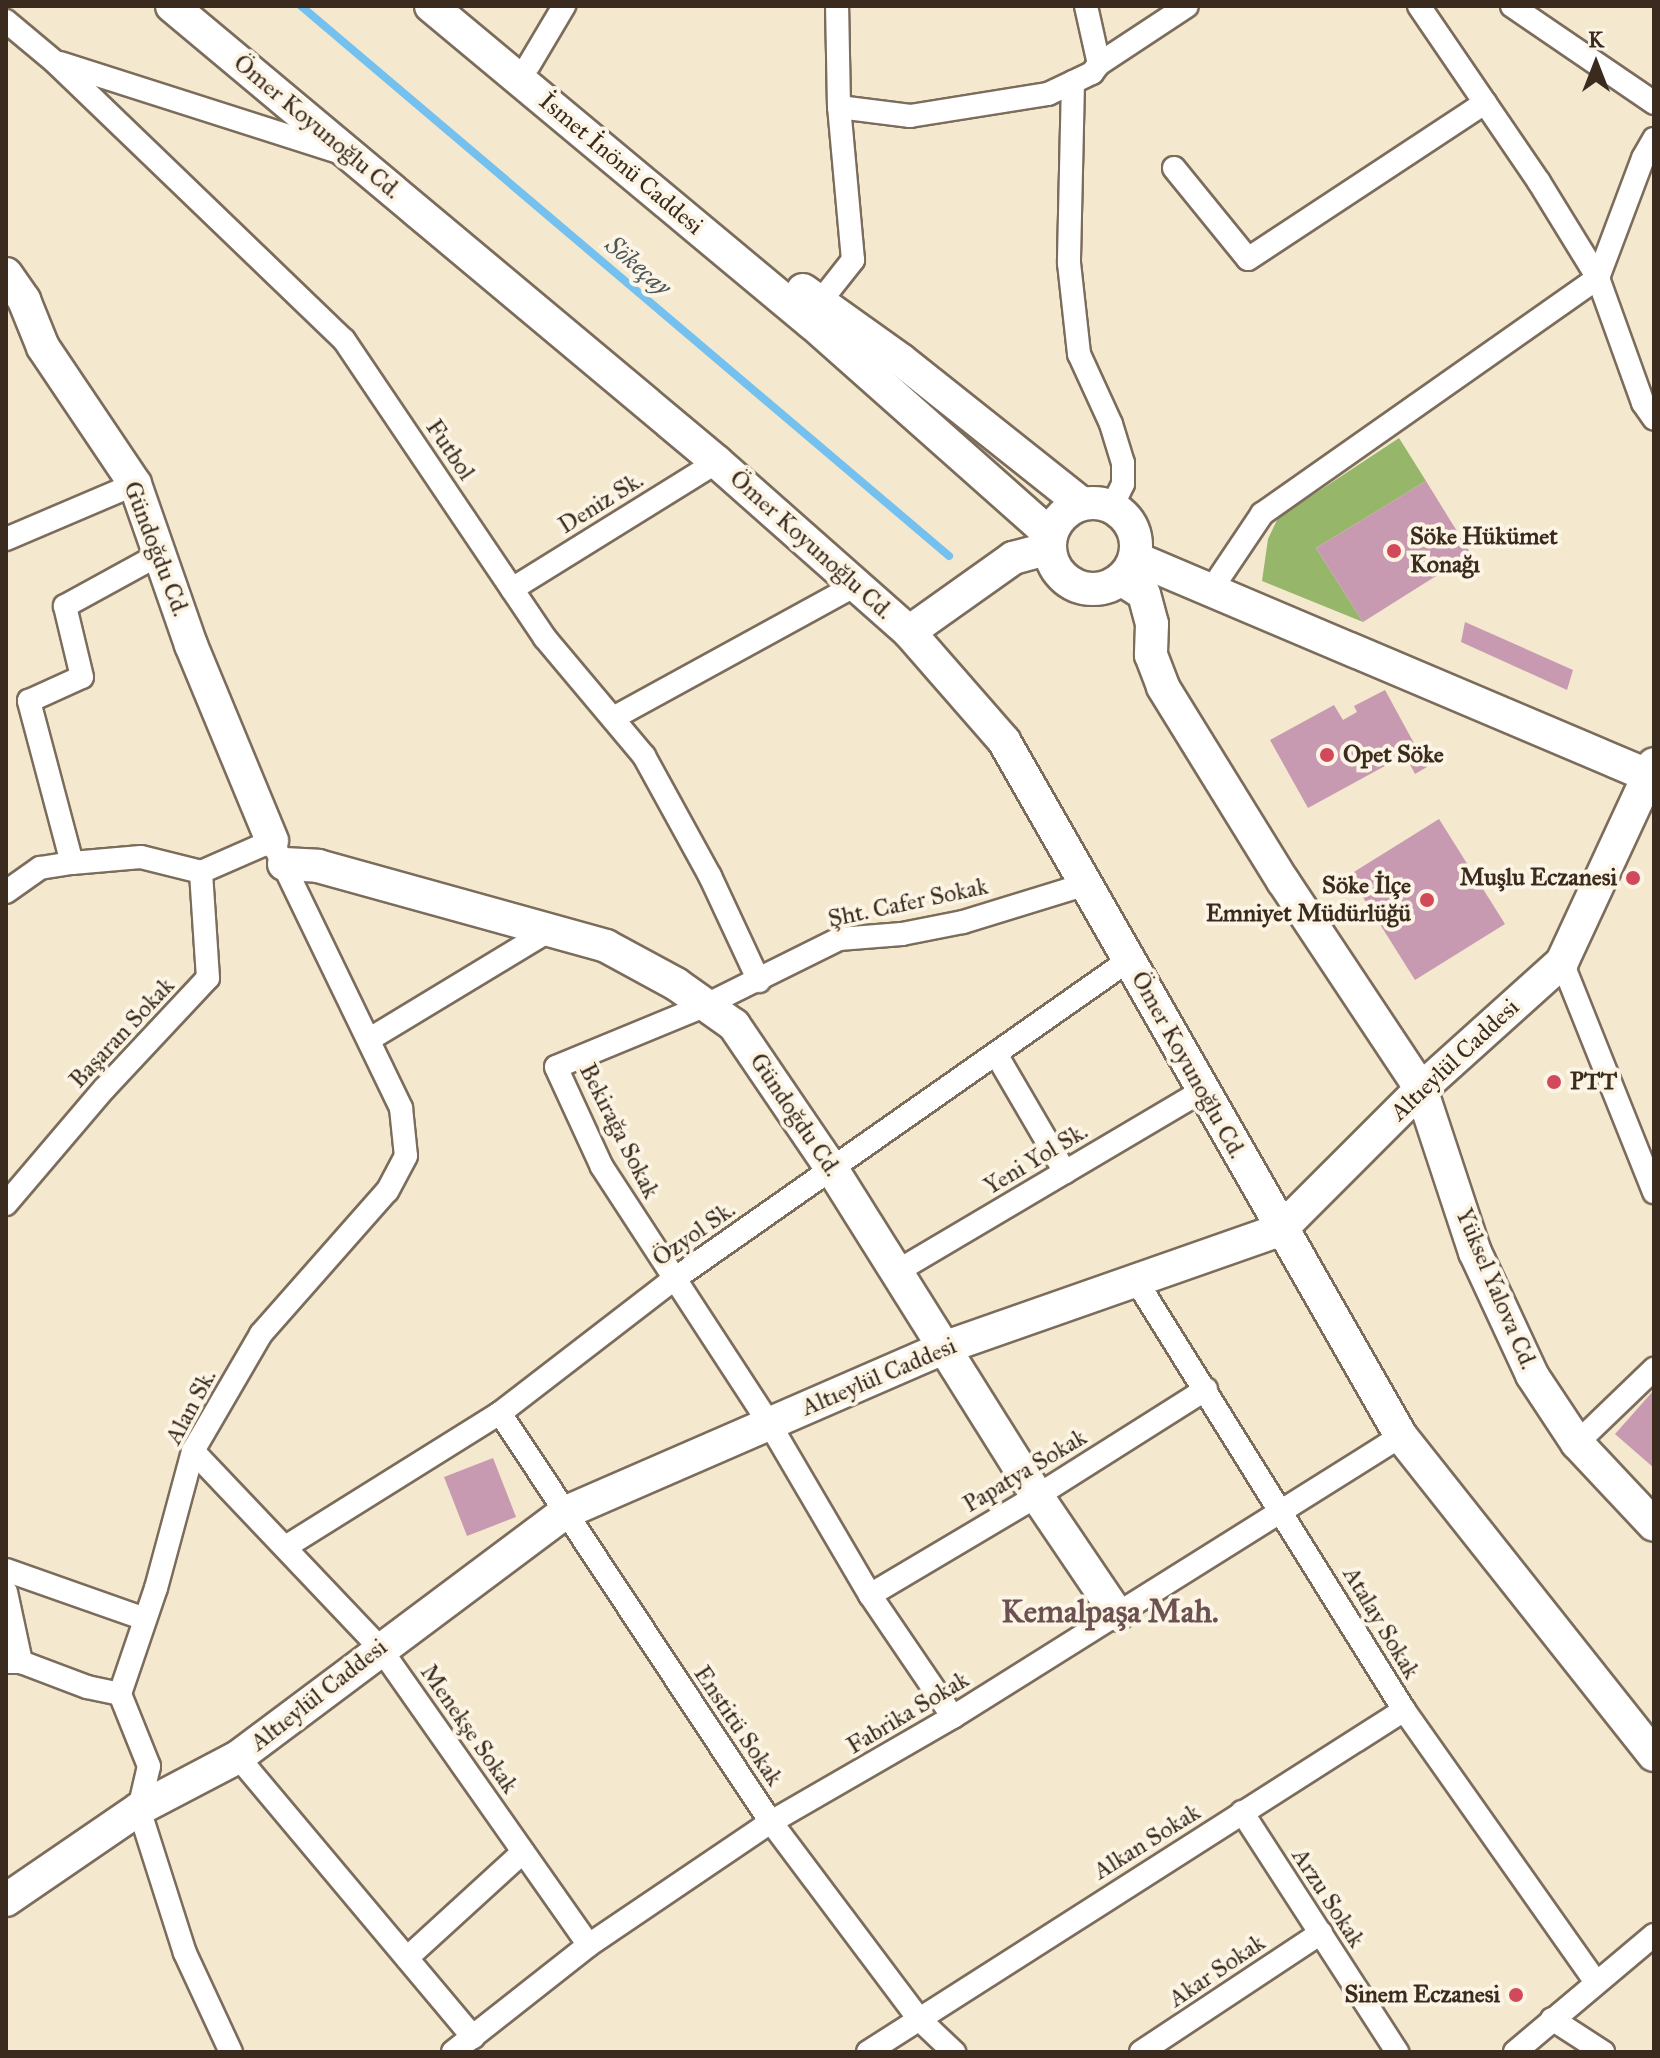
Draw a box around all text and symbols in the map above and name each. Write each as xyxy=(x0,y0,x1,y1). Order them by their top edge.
north arrow xyxy=(1556,24,1636,104)
text: K xyxy=(1588,26,1604,53)
street label: Ömer Koyunoğlu Cd. xyxy=(228,49,406,205)
street label: İsmet İnönü Caddesi xyxy=(533,87,709,241)
water label: Sökeçay xyxy=(599,229,677,303)
street label: Futbol xyxy=(419,414,481,486)
street label: Ömer Koyunoğlu Cd. xyxy=(724,464,898,626)
street label: Deniz Sk. xyxy=(553,466,649,540)
street label: Gündoğdu Cd. xyxy=(117,477,195,621)
place label: Söke Hükümet Konağı xyxy=(1410,523,1558,579)
marker: Söke Hükümet Konağı xyxy=(1385,542,1403,560)
place label: Opet Söke xyxy=(1343,741,1444,769)
marker: Opet Söke xyxy=(1318,746,1336,764)
place label: Muşlu Eczanesi xyxy=(1460,864,1617,892)
marker: Muşlu Eczanesi xyxy=(1624,869,1642,887)
street label: Şht. Cafer Sokak xyxy=(825,872,991,934)
place label: Söke İlçe Emniyet Müdürlüğü xyxy=(1206,872,1411,928)
marker: Söke İlçe Emniyet Müdürlüğü xyxy=(1418,891,1436,909)
street label: Ömer Koyunoğlu Cd. xyxy=(1125,966,1251,1164)
street label: Başaran Sokak xyxy=(64,972,180,1094)
street label: Altıeylül Caddesi xyxy=(1385,993,1525,1127)
street label: Gündoğdu Cd. xyxy=(743,1048,847,1182)
street label: Bekirağa Sokak xyxy=(573,1059,665,1203)
place label: PTT xyxy=(1570,1068,1617,1096)
marker: PTT xyxy=(1545,1073,1563,1091)
street label: Yeni Yol Sk. xyxy=(979,1117,1093,1201)
street label: Özyol Sk. xyxy=(647,1195,741,1273)
street label: Yüksel Yalova Cd. xyxy=(1449,1204,1543,1374)
street label: Altıeylül Caddesi xyxy=(797,1331,961,1423)
street label: Alan Sk. xyxy=(159,1365,223,1449)
street label: Papatya Sokak xyxy=(958,1423,1092,1519)
street label: Atalay Sokak xyxy=(1336,1562,1426,1684)
district label: Kemalpaşa Mah. xyxy=(1001,1593,1219,1631)
street label: Altıeylül Caddesi xyxy=(245,1633,393,1757)
street label: Menekşe Sokak xyxy=(414,1659,524,1799)
street label: Enstitü Sokak xyxy=(687,1660,789,1792)
street label: Fabrika Sokak xyxy=(842,1665,974,1761)
street label: Alkan Sokak xyxy=(1088,1798,1206,1886)
street label: Arzu Sokak xyxy=(1285,1843,1371,1953)
street label: Akar Sokak xyxy=(1163,1928,1271,2014)
place label: Sinem Eczanesi xyxy=(1344,1981,1500,2009)
marker: Sinem Eczanesi xyxy=(1507,1986,1525,2004)

